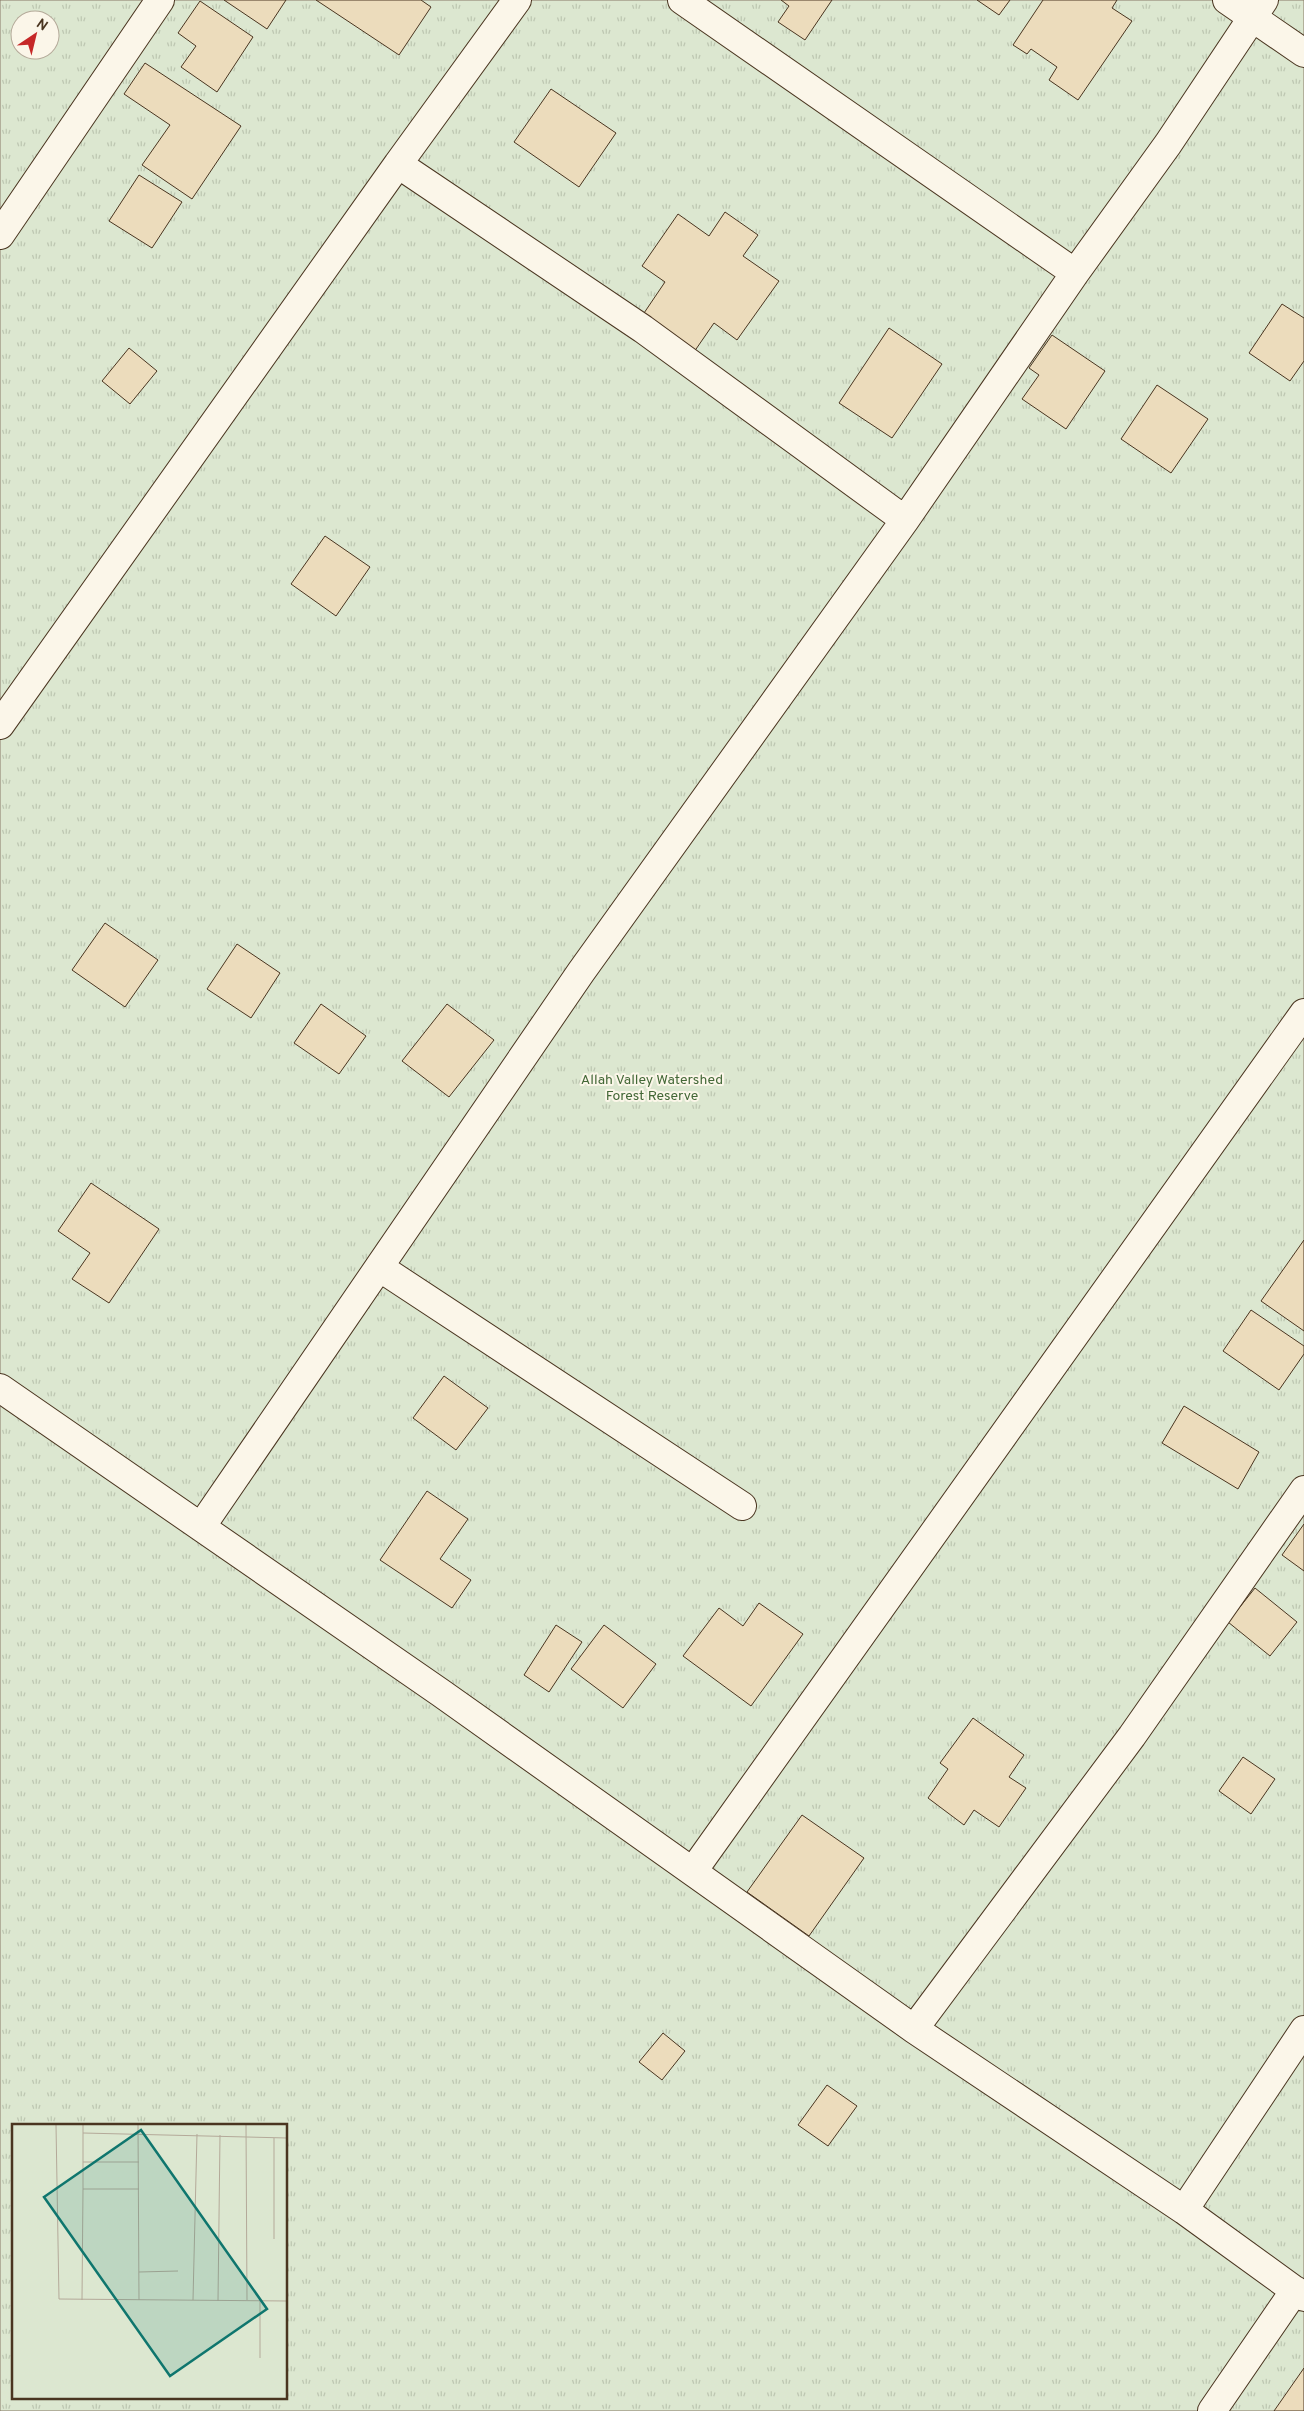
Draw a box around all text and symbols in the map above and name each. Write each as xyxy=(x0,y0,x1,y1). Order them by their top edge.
north arrow xyxy=(10,10,60,60)
text: N xyxy=(33,16,51,35)
park label: Allah Valley Watershed Forest Reserve xyxy=(581,1072,723,1105)
inset map xyxy=(12,2124,288,2398)

